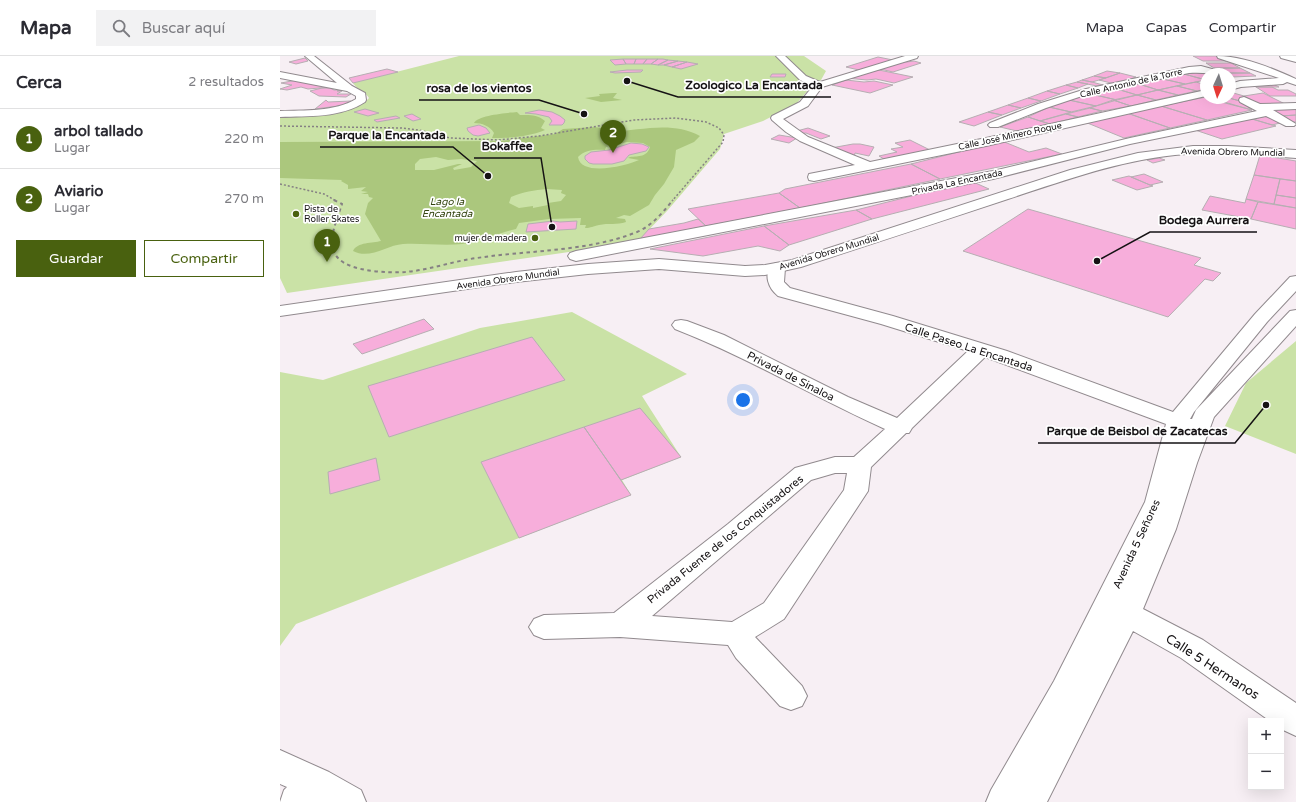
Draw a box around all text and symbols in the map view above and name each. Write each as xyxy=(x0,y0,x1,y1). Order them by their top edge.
search box xyxy=(96,10,376,46)
text: Mapa xyxy=(20,17,72,39)
icon: search xyxy=(110,17,132,39)
text: Buscar aquí xyxy=(142,19,225,37)
text: Mapa xyxy=(1086,19,1124,36)
text: Capas xyxy=(1146,19,1187,36)
text: Compartir xyxy=(1209,19,1276,36)
street label: Calle Antonio de la Torre xyxy=(1079,66,1183,101)
north arrow xyxy=(1200,68,1236,104)
text: Cerca xyxy=(16,72,62,93)
callout: Zoologico La Encantada xyxy=(678,73,831,97)
text: 2 resultados xyxy=(188,74,264,90)
callout: rosa de los vientos xyxy=(419,76,539,100)
text: Zoologico La Encantada xyxy=(685,78,823,93)
text: rosa de los vientos xyxy=(427,81,532,95)
pin: 2 xyxy=(600,120,626,153)
street label: Calle José Minero Roque xyxy=(957,120,1063,153)
text: arbol tallado xyxy=(54,122,143,140)
callout: Parque la Encantada xyxy=(320,123,453,147)
text: Parque la Encantada xyxy=(328,128,446,143)
text: 1 xyxy=(25,131,33,147)
text: 220 m xyxy=(224,131,264,147)
callout: Bokaffee xyxy=(474,134,541,158)
text: Bokaffee xyxy=(481,139,533,153)
text: Lugar xyxy=(54,140,90,156)
street label: Avenida Obrero Mundial xyxy=(1181,146,1285,159)
street label: Privada La Encantada xyxy=(911,167,1004,198)
text: Aviario xyxy=(54,182,103,200)
text: 2 xyxy=(25,191,33,207)
text: 270 m xyxy=(224,191,264,207)
water label: Lago la Encantada xyxy=(422,196,473,220)
text: Lugar xyxy=(54,200,90,216)
place label: Pista de Roller Skates xyxy=(304,204,359,225)
callout: Bodega Aurrera xyxy=(1150,208,1257,232)
marker: Pista de Roller Skates xyxy=(291,209,301,219)
text: Bodega Aurrera xyxy=(1159,213,1250,228)
pin: 1 xyxy=(314,229,340,262)
street label: Avenida Obrero Mundial xyxy=(778,232,881,273)
place label: mujer de madera xyxy=(454,233,527,244)
marker: mujer de madera xyxy=(530,233,540,243)
button: Guardar xyxy=(16,240,136,277)
button: Compartir xyxy=(144,240,264,277)
street label: Avenida Obrero Mundial xyxy=(456,267,560,292)
street label: Calle Paseo La Encantada xyxy=(903,321,1035,374)
street label: Privada de Sinaloa xyxy=(745,349,837,404)
your location xyxy=(733,390,753,410)
callout: Parque de Beisbol de Zacatecas xyxy=(1038,419,1235,443)
text: Parque de Beisbol de Zacatecas xyxy=(1046,424,1228,439)
street label: Privada Fuente de los Conquistadores xyxy=(645,472,806,606)
street label: Avenida 5 Señores xyxy=(1110,498,1163,591)
street label: Calle 5 Hermanos xyxy=(1163,631,1262,703)
map controls xyxy=(1248,718,1284,790)
button: + xyxy=(1248,718,1284,754)
button: − xyxy=(1248,754,1284,790)

